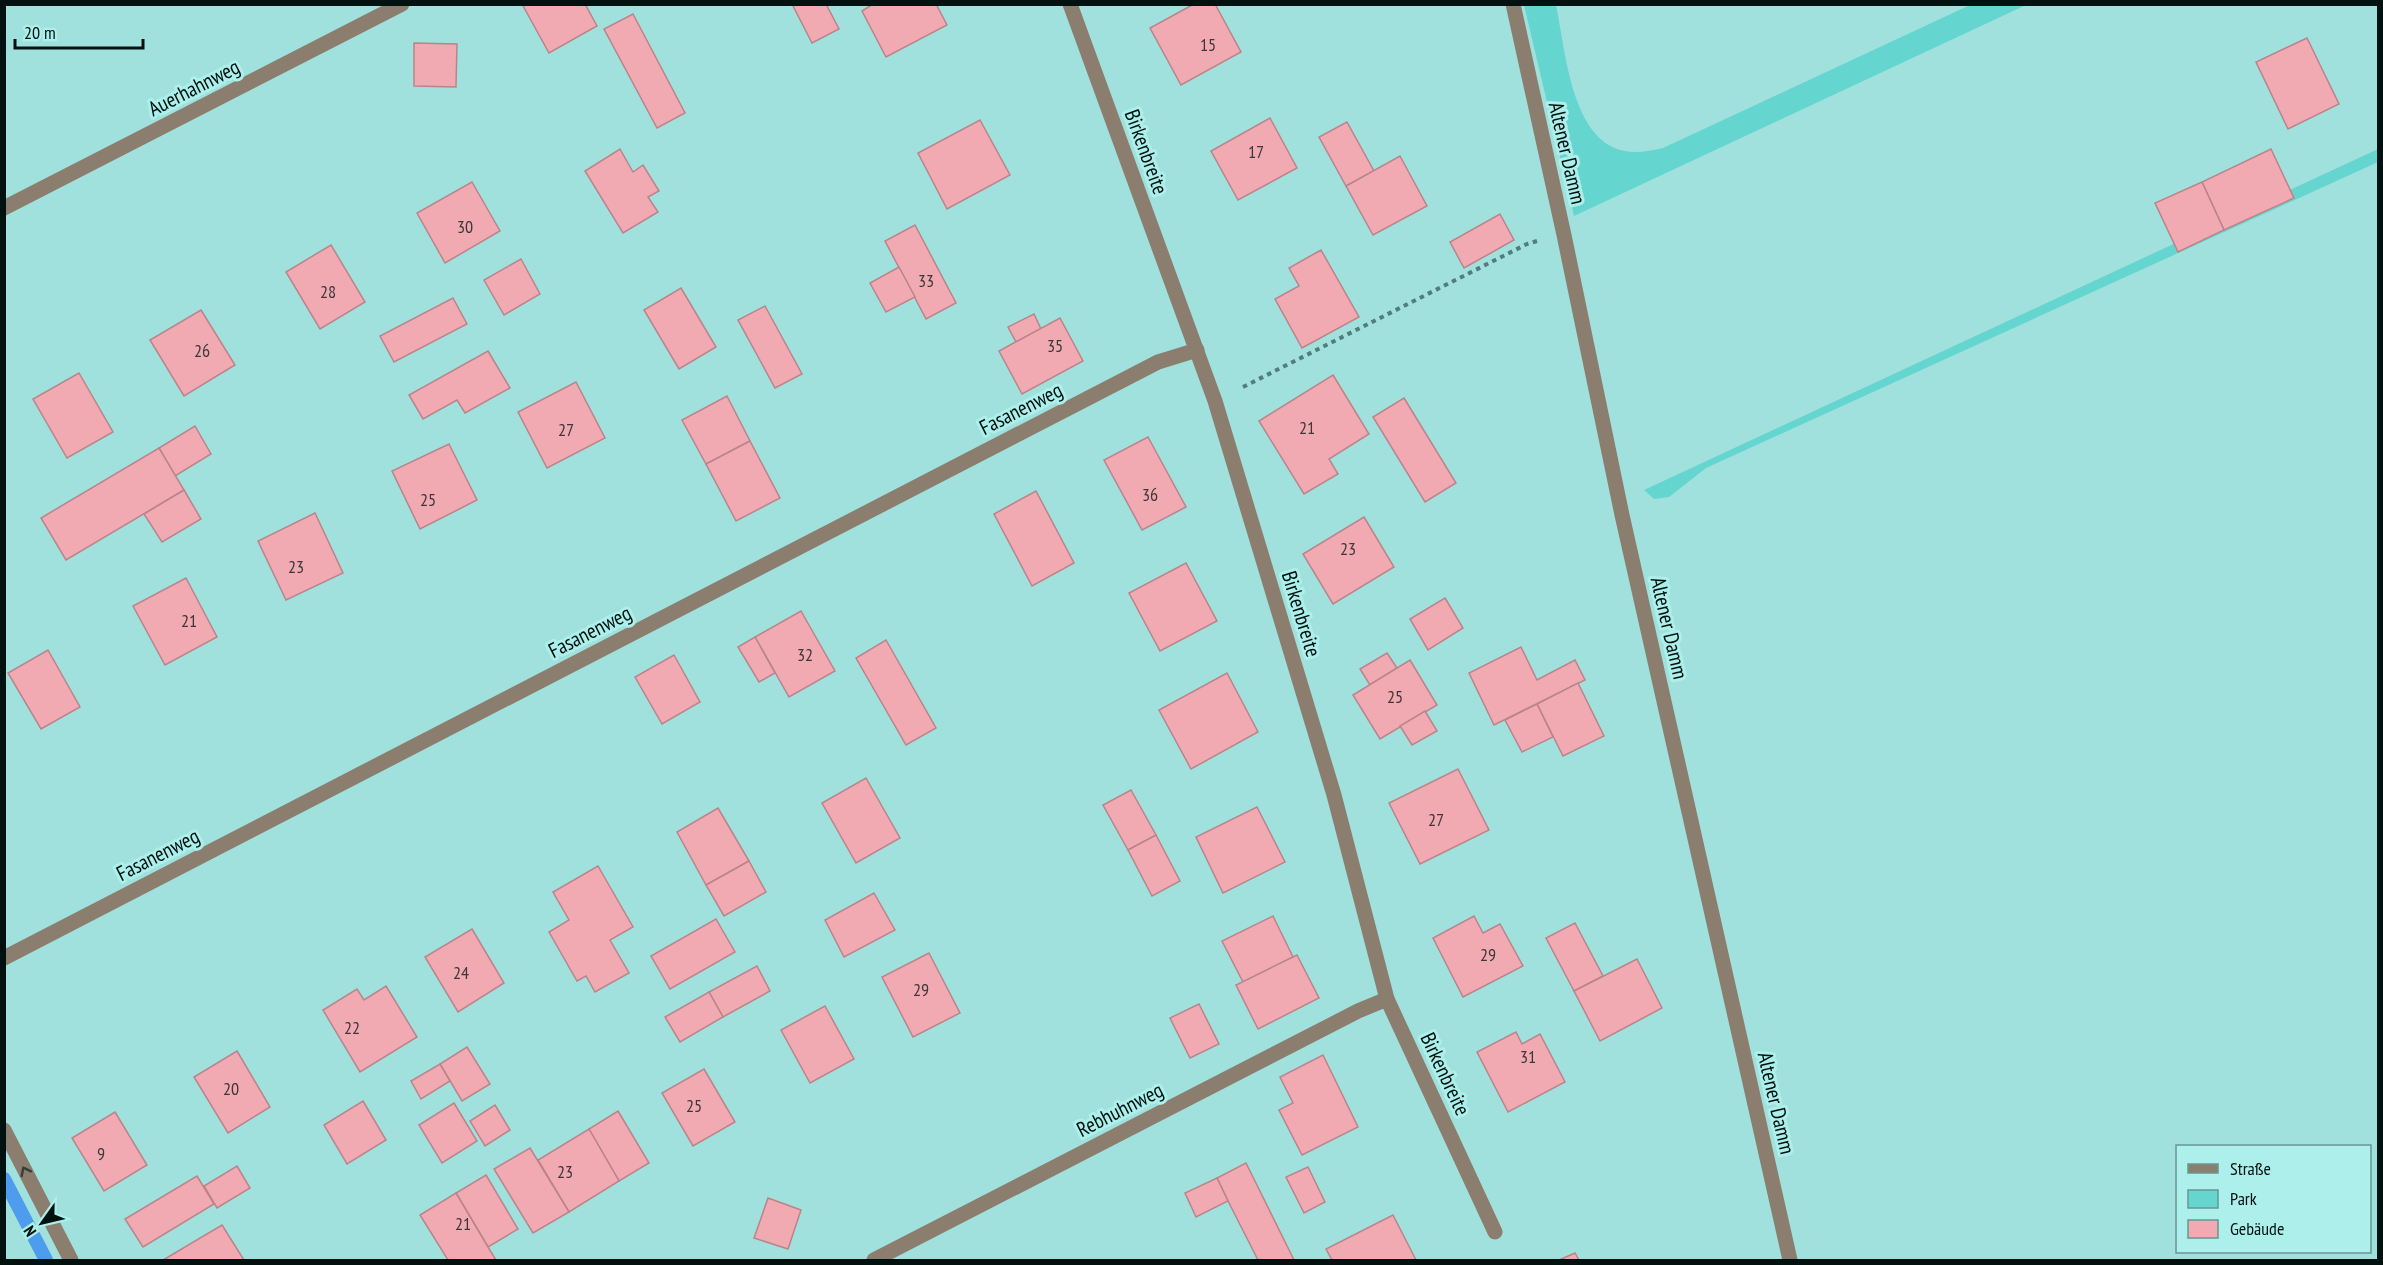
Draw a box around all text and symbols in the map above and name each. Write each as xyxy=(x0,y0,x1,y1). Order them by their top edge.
scale bar xyxy=(15,12,142,50)
text: 20 m xyxy=(24,21,56,44)
house number: 15 xyxy=(1200,33,1216,56)
street label: Auerhahnweg xyxy=(143,53,244,122)
street label: Altener Damm xyxy=(1543,99,1592,207)
street label: Birkenbreite xyxy=(1119,106,1174,198)
house number: 17 xyxy=(1248,140,1264,163)
house number: 30 xyxy=(457,215,473,238)
house number: 33 xyxy=(918,269,934,292)
house number: 28 xyxy=(320,280,336,303)
house number: 35 xyxy=(1047,334,1063,357)
house number: 26 xyxy=(194,339,210,362)
street label: Fasanenweg xyxy=(975,376,1067,441)
house number: 21 xyxy=(1299,416,1315,439)
house number: 27 xyxy=(558,418,574,441)
house number: 36 xyxy=(1142,483,1158,506)
house number: 25 xyxy=(420,488,436,511)
house number: 23 xyxy=(1340,537,1356,560)
house number: 23 xyxy=(288,555,304,578)
street label: Birkenbreite xyxy=(1276,568,1327,660)
street label: Altener Damm xyxy=(1645,574,1694,682)
street label: Fasanenweg xyxy=(544,599,636,664)
house number: 21 xyxy=(181,609,197,632)
house number: 32 xyxy=(797,643,813,666)
house number: 25 xyxy=(1387,685,1403,708)
house number: 27 xyxy=(1428,808,1444,831)
street label: Fasanenweg xyxy=(112,822,204,887)
house number: 29 xyxy=(1480,943,1496,966)
house number: 24 xyxy=(453,961,469,984)
house number: 29 xyxy=(913,978,929,1001)
house number: 22 xyxy=(344,1016,360,1039)
street label: Birkenbreite xyxy=(1415,1028,1476,1120)
house number: 31 xyxy=(1520,1045,1536,1068)
street label: Altener Damm xyxy=(1752,1049,1801,1157)
street label: Rebhuhnweg xyxy=(1072,1076,1168,1143)
house number: 20 xyxy=(223,1077,239,1100)
house number: 25 xyxy=(686,1094,702,1117)
house number: 9 xyxy=(97,1142,105,1165)
legend xyxy=(2176,1145,2371,1253)
text: Straße xyxy=(2230,1157,2271,1180)
house number: 23 xyxy=(557,1160,573,1183)
one-way arrow xyxy=(21,1166,33,1177)
text: Park xyxy=(2230,1187,2257,1210)
north arrow xyxy=(12,1193,72,1253)
house number: 21 xyxy=(455,1212,471,1235)
text: Gebäude xyxy=(2230,1217,2284,1240)
text: N xyxy=(19,1222,40,1241)

